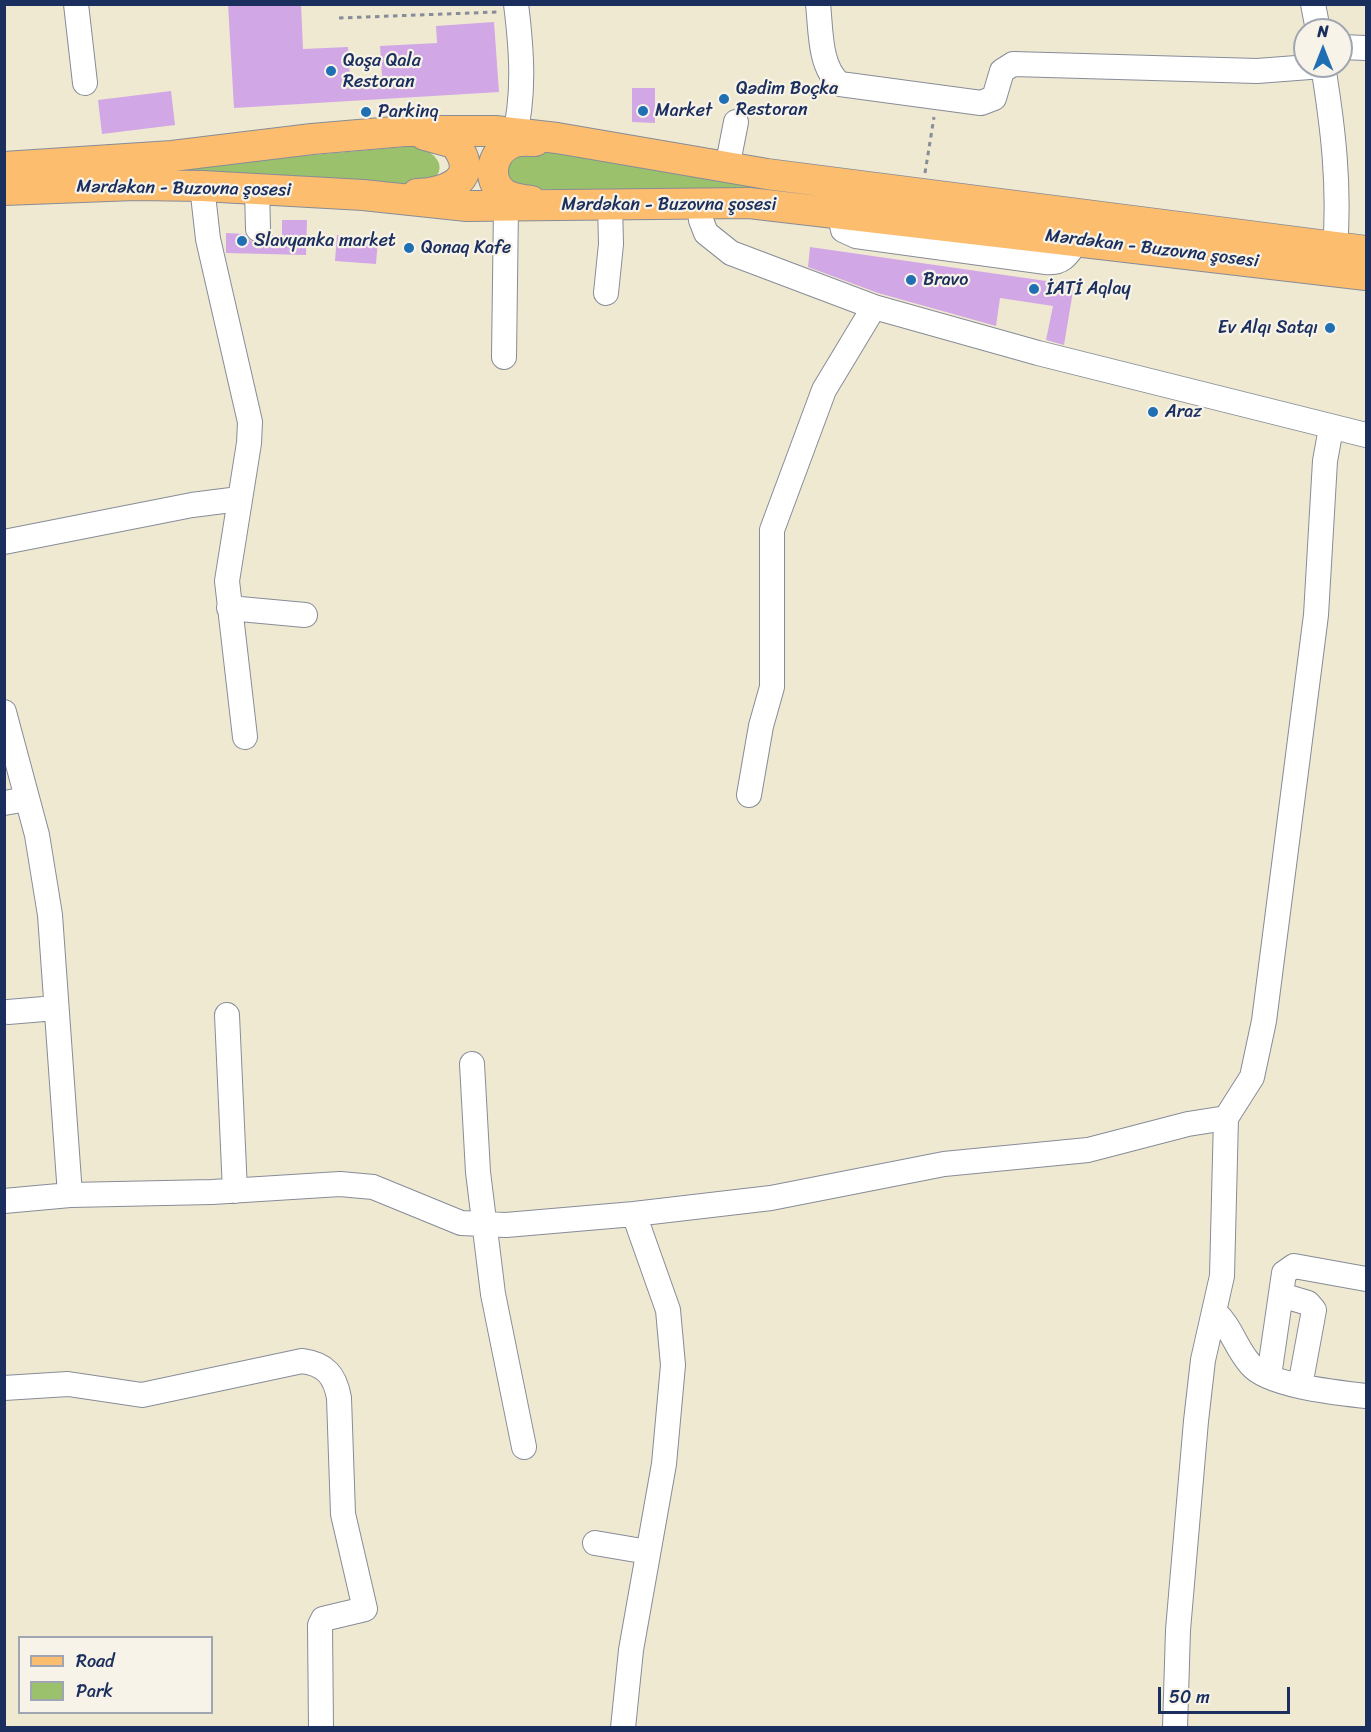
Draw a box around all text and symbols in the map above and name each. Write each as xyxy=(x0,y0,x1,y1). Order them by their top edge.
text: N xyxy=(1317,17,1329,46)
north arrow xyxy=(1293,18,1353,78)
place label: Qoşa Qala Restoran xyxy=(343,50,421,92)
marker: Qoşa Qala Restoran xyxy=(324,64,338,78)
place label: Qədim Boçka Restoran xyxy=(736,78,838,121)
marker: Qədim Boçka Restoran xyxy=(717,92,731,106)
place label: Market xyxy=(655,100,712,122)
place label: Parkinq xyxy=(378,101,438,123)
marker: Market xyxy=(636,104,650,118)
marker: Parkinq xyxy=(359,105,373,119)
street label: Mərdəkan - Buzovna şosesi xyxy=(76,176,292,202)
street label: Mərdəkan - Buzovna şosesi xyxy=(562,194,776,216)
street label: Mərdəkan - Buzovna şosesi xyxy=(1044,225,1260,273)
place label: Slavyanka market xyxy=(254,230,396,252)
marker: Slavyanka market xyxy=(235,234,249,248)
place label: Qonaq Kafe xyxy=(421,237,511,259)
marker: Qonaq Kafe xyxy=(402,241,416,255)
place label: Bravo xyxy=(923,269,968,291)
marker: Bravo xyxy=(904,273,918,287)
place label: İATİ Aqlay xyxy=(1046,278,1131,300)
marker: İATİ Aqlay xyxy=(1027,282,1041,296)
place label: Ev Alqı Satqı xyxy=(1218,317,1318,339)
marker: Ev Alqı Satqı xyxy=(1323,321,1337,335)
place label: Araz xyxy=(1165,401,1202,423)
marker: Araz xyxy=(1146,405,1160,419)
legend xyxy=(18,1636,213,1714)
text: Road xyxy=(76,1645,115,1677)
text: Park xyxy=(76,1675,113,1707)
scale bar xyxy=(1161,1675,1293,1713)
text: 50 m xyxy=(1169,1681,1210,1713)

